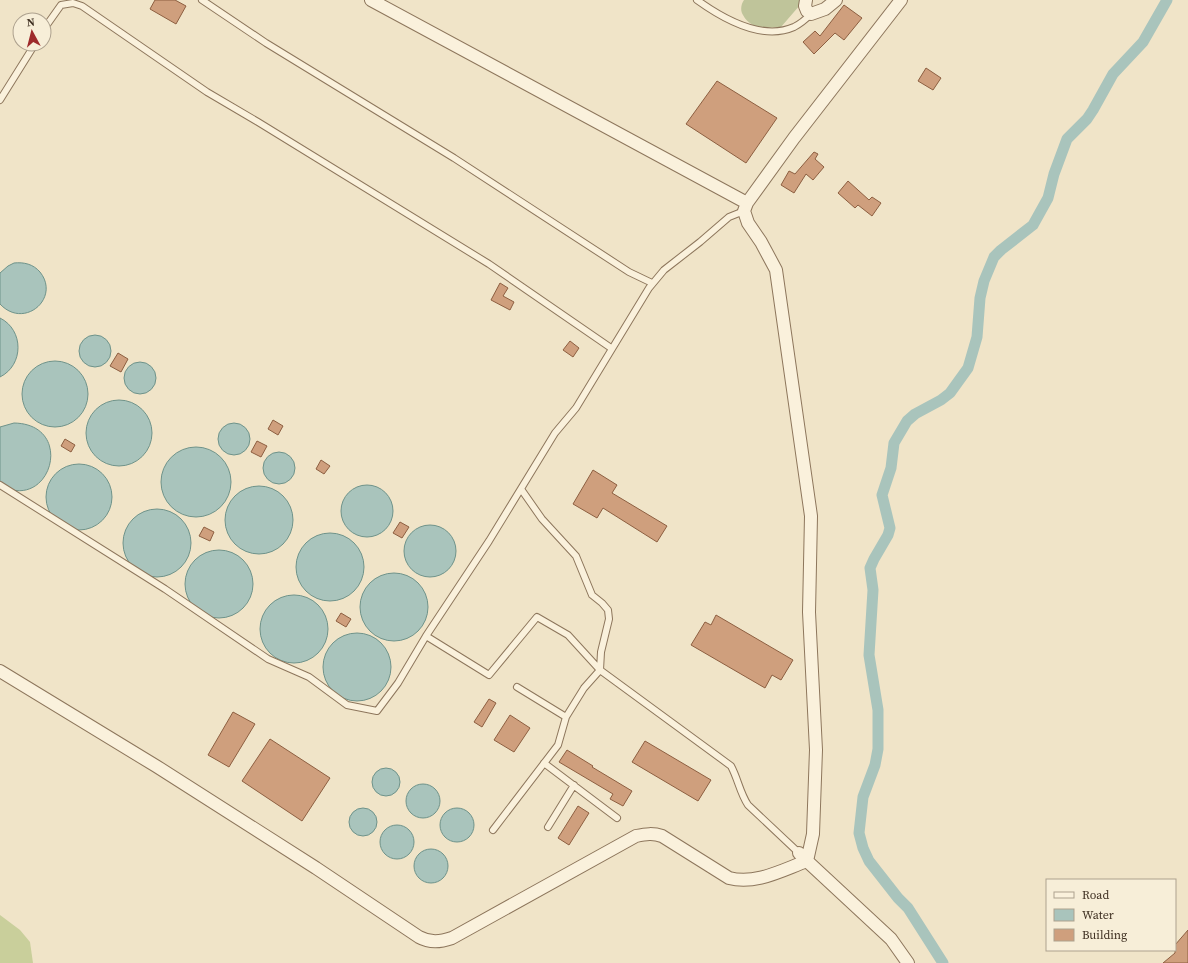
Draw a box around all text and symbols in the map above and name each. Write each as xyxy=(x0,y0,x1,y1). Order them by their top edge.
north arrow xyxy=(12,12,52,52)
text: N xyxy=(26,15,36,31)
legend xyxy=(1046,879,1176,951)
text: Road xyxy=(1082,887,1109,903)
text: Water xyxy=(1082,907,1114,923)
text: Building xyxy=(1082,927,1127,943)

